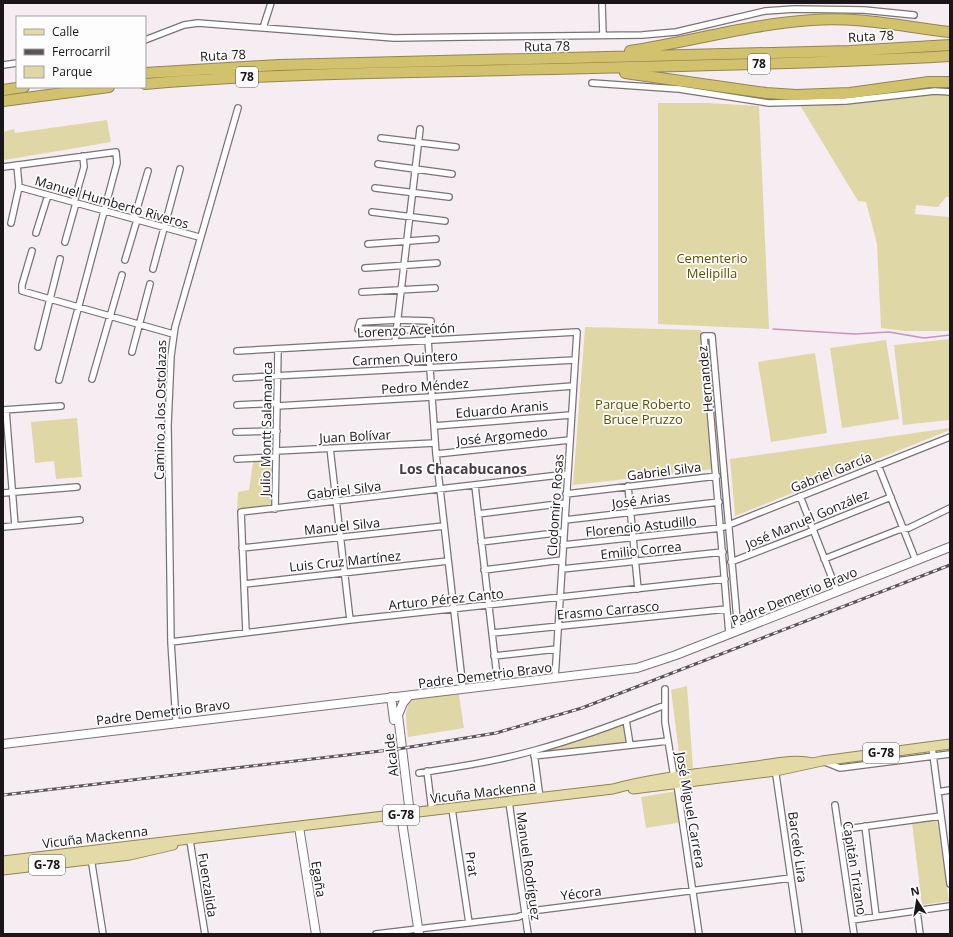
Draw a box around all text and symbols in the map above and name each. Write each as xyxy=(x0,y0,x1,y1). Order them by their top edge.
legend xyxy=(16,16,146,88)
text: Calle xyxy=(52,23,79,40)
street label: Ruta 78 xyxy=(848,26,894,46)
street label: Ruta 78 xyxy=(524,37,570,55)
text: Ferrocarril xyxy=(52,43,110,60)
street label: Ruta 78 xyxy=(200,45,246,65)
road number: 78 xyxy=(748,54,770,74)
text: Parque xyxy=(52,63,92,80)
road number: 78 xyxy=(236,67,258,87)
street label: Manuel Humberto Riveros xyxy=(33,171,191,233)
park label: Cementerio Melipilla xyxy=(676,249,748,282)
street label: Lorenzo Aceitón xyxy=(357,318,455,342)
street label: Camino a los Ostolazas xyxy=(150,340,170,480)
street label: Hernandez xyxy=(693,345,717,413)
street label: Carmen Quintero xyxy=(352,346,458,370)
street label: Julio Montt Salamanca xyxy=(256,361,276,499)
street label: Pedro Méndez xyxy=(381,374,469,398)
park label: Parque Roberto Bruce Pruzzo xyxy=(595,395,691,428)
street label: Eduardo Aranis xyxy=(455,396,549,422)
street label: José Argomedo xyxy=(453,422,549,450)
street label: Juan Bolívar xyxy=(317,425,392,447)
street label: Gabriel García xyxy=(788,448,874,496)
street label: Clodomiro Rosas xyxy=(542,453,568,557)
street label: Gabriel Silva xyxy=(626,458,702,484)
district label: Los Chacabucanos xyxy=(399,459,527,478)
street label: Gabriel Silva xyxy=(306,477,382,503)
street label: José Manuel González xyxy=(741,485,871,554)
street label: José Arias xyxy=(609,488,671,513)
street label: Florencio Astudillo xyxy=(584,511,698,541)
street label: Manuel Silva xyxy=(303,513,381,539)
street label: Emilio Correa xyxy=(600,537,682,563)
street label: Luis Cruz Martínez xyxy=(288,546,402,576)
street label: Padre Demetrio Bravo xyxy=(728,562,860,630)
street label: Arturo Pérez Canto xyxy=(388,584,505,614)
street label: Erasmo Carrasco xyxy=(556,597,660,623)
street label: Padre Demetrio Bravo xyxy=(417,658,553,692)
street label: Padre Demetrio Bravo xyxy=(95,695,231,729)
street label: Alcalde xyxy=(379,732,403,778)
road number: G-78 xyxy=(863,743,899,763)
street label: José Miguel Carrera xyxy=(672,748,710,870)
street label: Vicuña Mackenna xyxy=(429,777,537,807)
road number: G-78 xyxy=(383,805,419,825)
street label: Manuel Rodríguez xyxy=(512,810,546,922)
street label: Barceló Lira xyxy=(784,810,812,884)
street label: Capitán Trizano xyxy=(839,820,871,916)
street label: Vicuña Mackenna xyxy=(41,822,149,852)
street label: Prat xyxy=(461,850,483,878)
street label: Fuenzalida xyxy=(194,851,222,919)
road number: G-78 xyxy=(29,855,65,875)
street label: Egaña xyxy=(307,859,331,899)
north arrow xyxy=(897,881,937,921)
street label: Yécora xyxy=(559,882,603,904)
text: N xyxy=(909,882,921,899)

